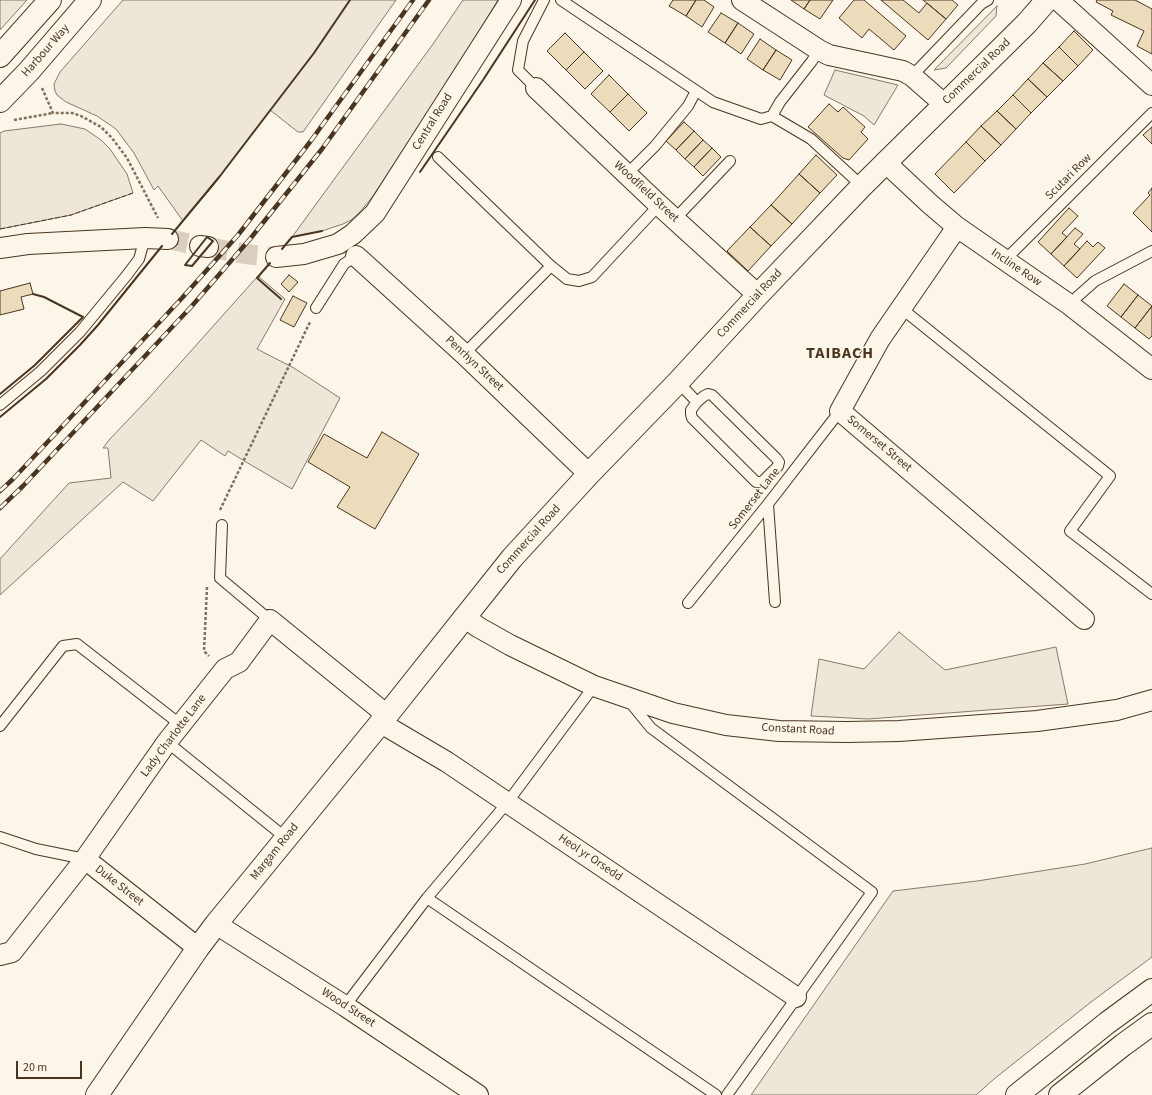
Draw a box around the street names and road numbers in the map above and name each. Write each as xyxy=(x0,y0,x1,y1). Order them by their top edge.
street label: Harbour Way xyxy=(19,22,73,80)
street label: Commercial Road xyxy=(940,36,1014,108)
street label: Central Road xyxy=(410,91,456,153)
street label: Scutari Row xyxy=(1043,151,1095,203)
street label: Woodfield Street xyxy=(610,158,682,226)
street label: Incline Row xyxy=(988,246,1044,290)
street label: Commercial Road xyxy=(714,267,786,341)
street label: Penrhyn Street xyxy=(442,333,506,395)
street label: Somerset Street xyxy=(844,413,914,475)
street label: Somerset Lane xyxy=(726,465,784,533)
street label: Commercial Road xyxy=(494,502,564,578)
street label: Lady Charlotte Lane xyxy=(138,692,210,780)
street label: Constant Road xyxy=(761,721,835,739)
street label: Margam Road xyxy=(248,821,302,883)
street label: Heol yr Orsedd xyxy=(555,831,625,885)
street label: Duke Street xyxy=(92,862,146,910)
street label: Wood Street xyxy=(318,985,378,1031)

